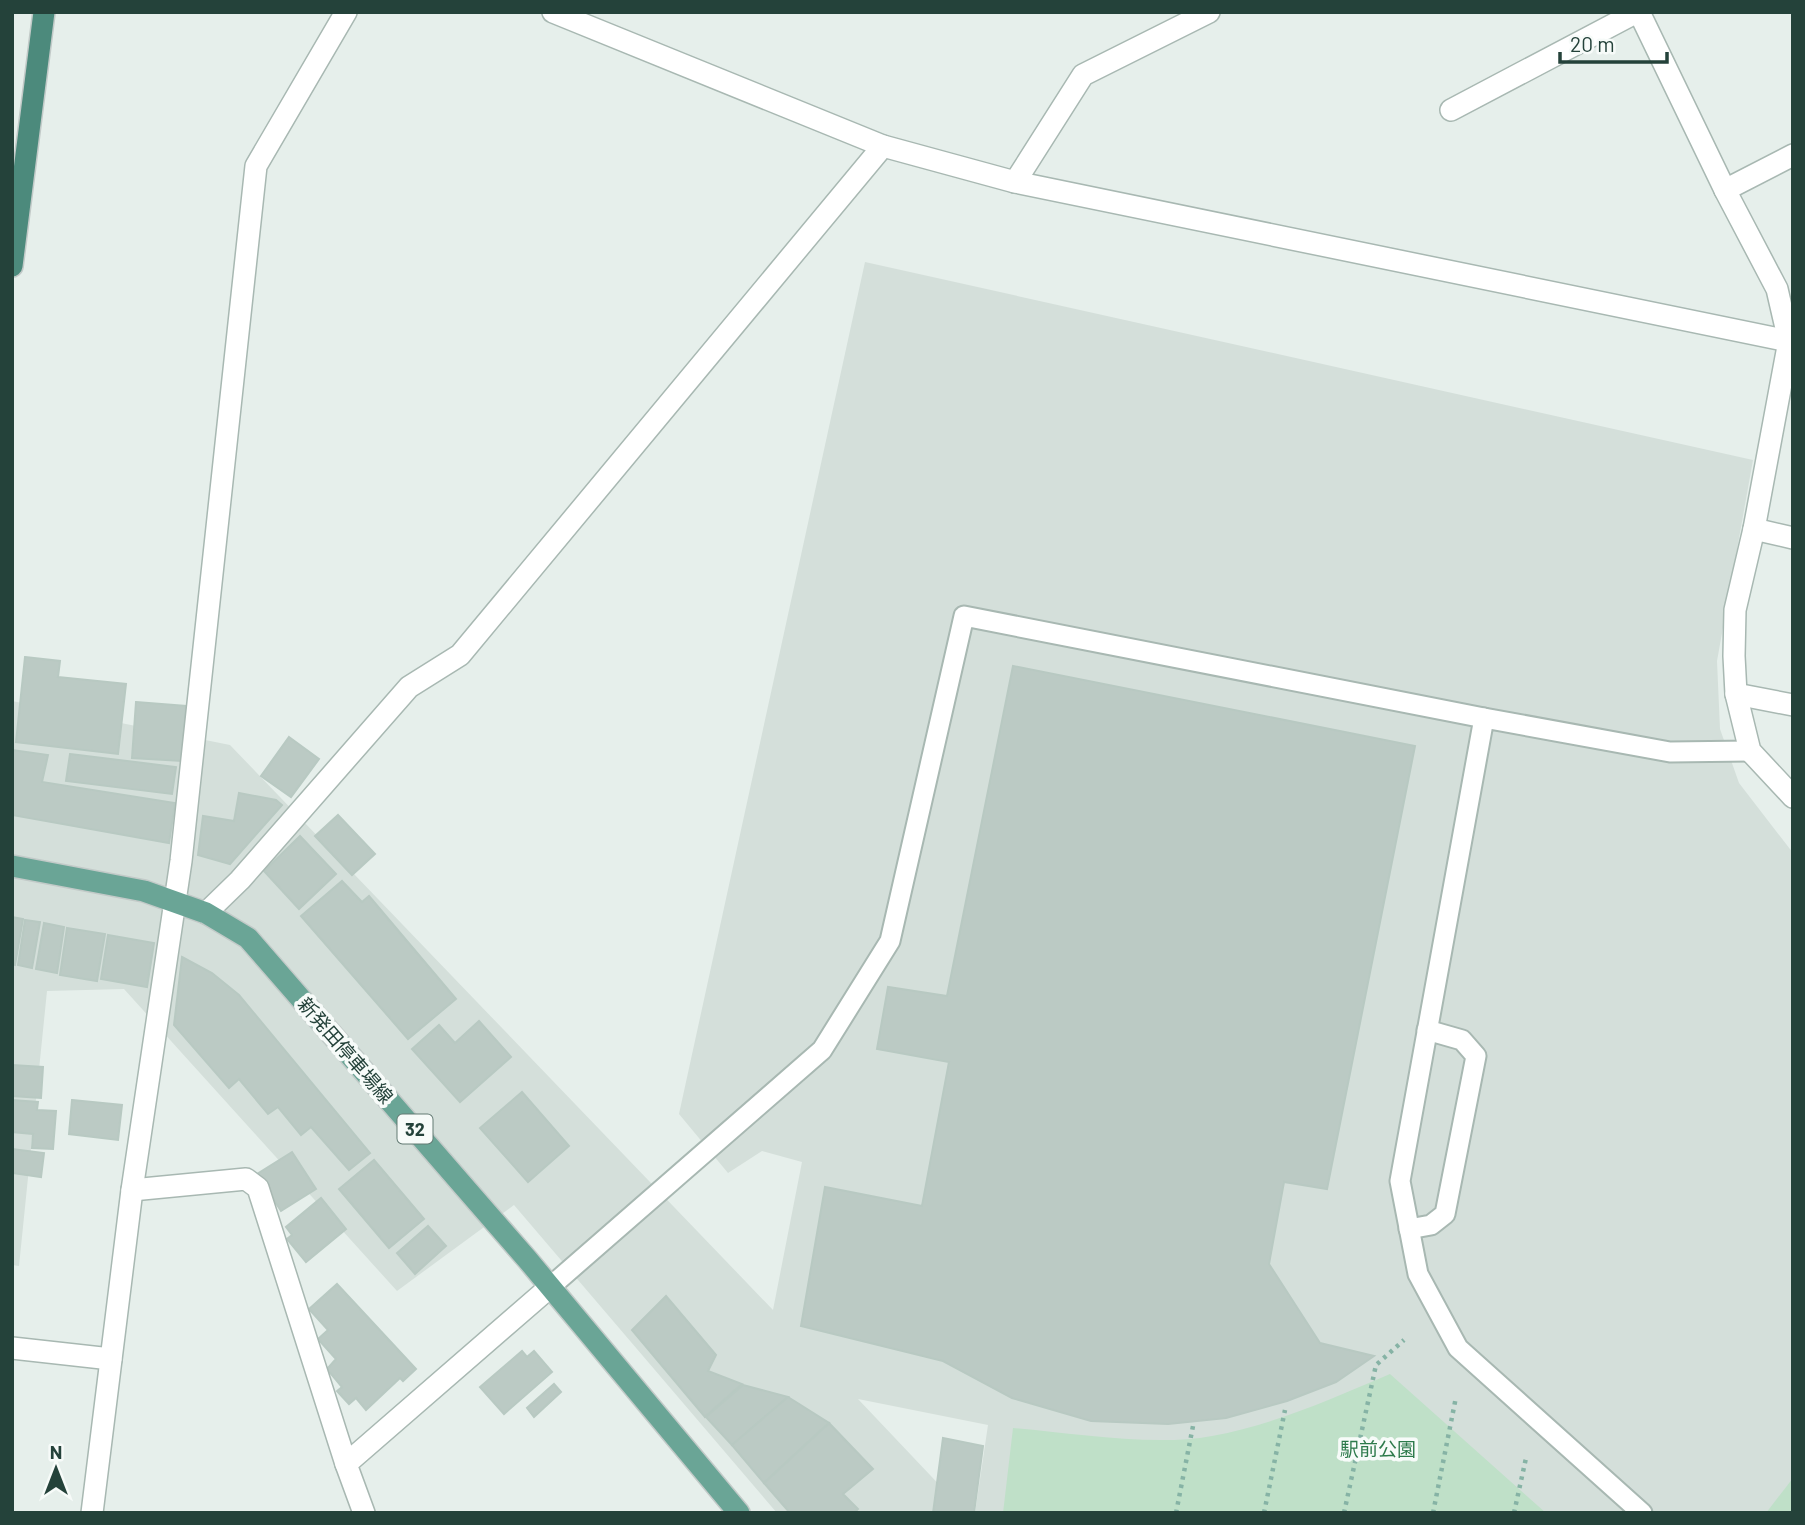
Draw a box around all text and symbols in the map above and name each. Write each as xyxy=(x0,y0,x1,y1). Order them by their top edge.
scale bar xyxy=(1560,21,1667,65)
text: 20 m xyxy=(1570,31,1615,56)
street label: 新発田停車場線 xyxy=(294,992,398,1108)
road number: 32 xyxy=(398,1114,432,1144)
north arrow xyxy=(21,1434,91,1504)
park label: 駅前公園 xyxy=(1340,1437,1416,1460)
text: N xyxy=(50,1440,62,1463)

